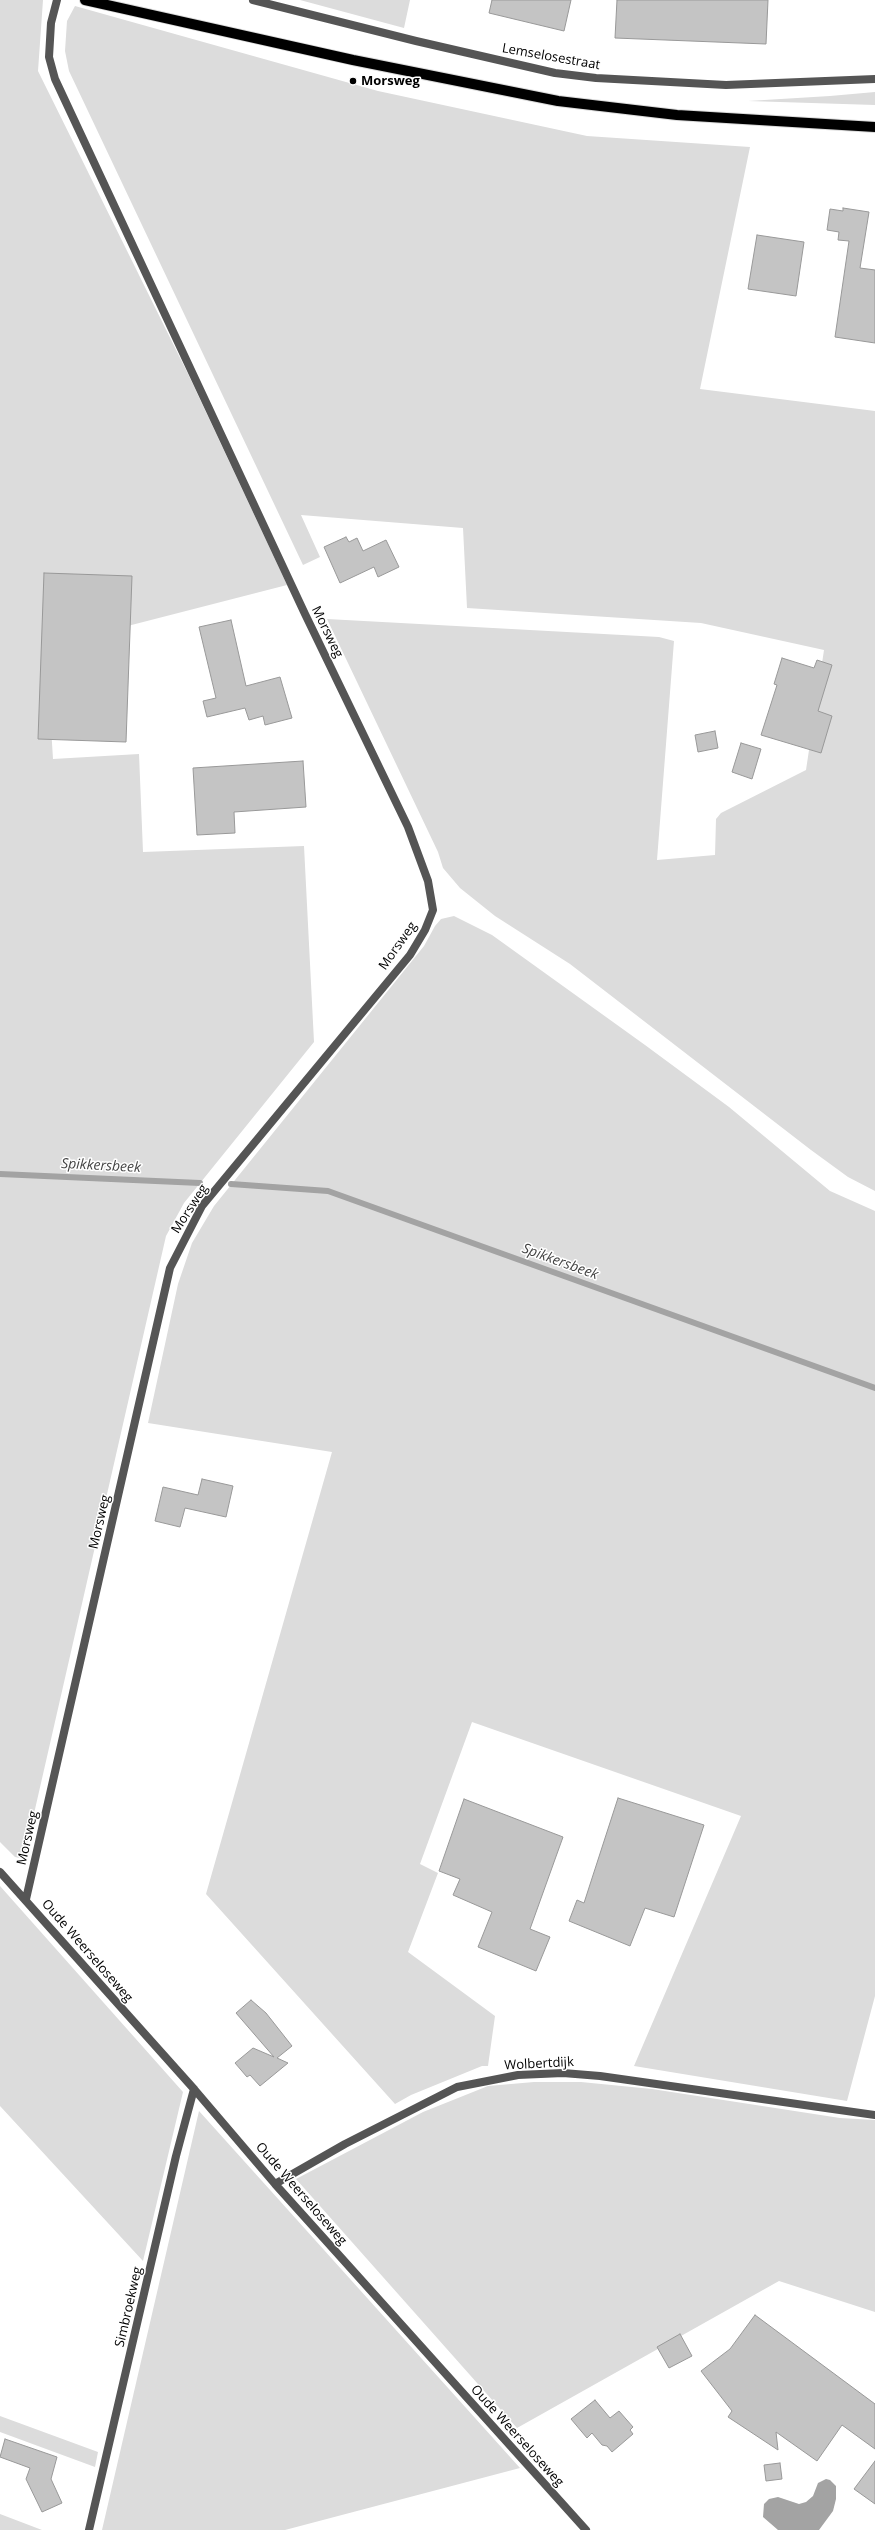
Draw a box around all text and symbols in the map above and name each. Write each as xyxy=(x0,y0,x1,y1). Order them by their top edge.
street label: Lemselosestraat xyxy=(501,41,601,73)
place label: Morsweg xyxy=(361,73,420,89)
marker: Morsweg xyxy=(348,76,358,86)
street label: Morsweg xyxy=(308,604,346,660)
street label: Morsweg xyxy=(376,919,420,973)
water label: Spikkersbeek xyxy=(61,1156,141,1176)
street label: Morsweg xyxy=(168,1181,212,1237)
water label: Spikkersbeek xyxy=(520,1240,600,1284)
street label: Morsweg xyxy=(86,1493,114,1551)
street label: Morsweg xyxy=(14,1809,42,1867)
street label: Oude Weerseloseweg xyxy=(38,1896,136,2006)
street label: Wolbertdijk xyxy=(504,2054,574,2074)
street label: Oude Weerseloseweg xyxy=(252,2139,350,2249)
street label: Simbroekweg xyxy=(112,2265,146,2349)
street label: Oude Weerseloseweg xyxy=(467,2382,567,2490)

